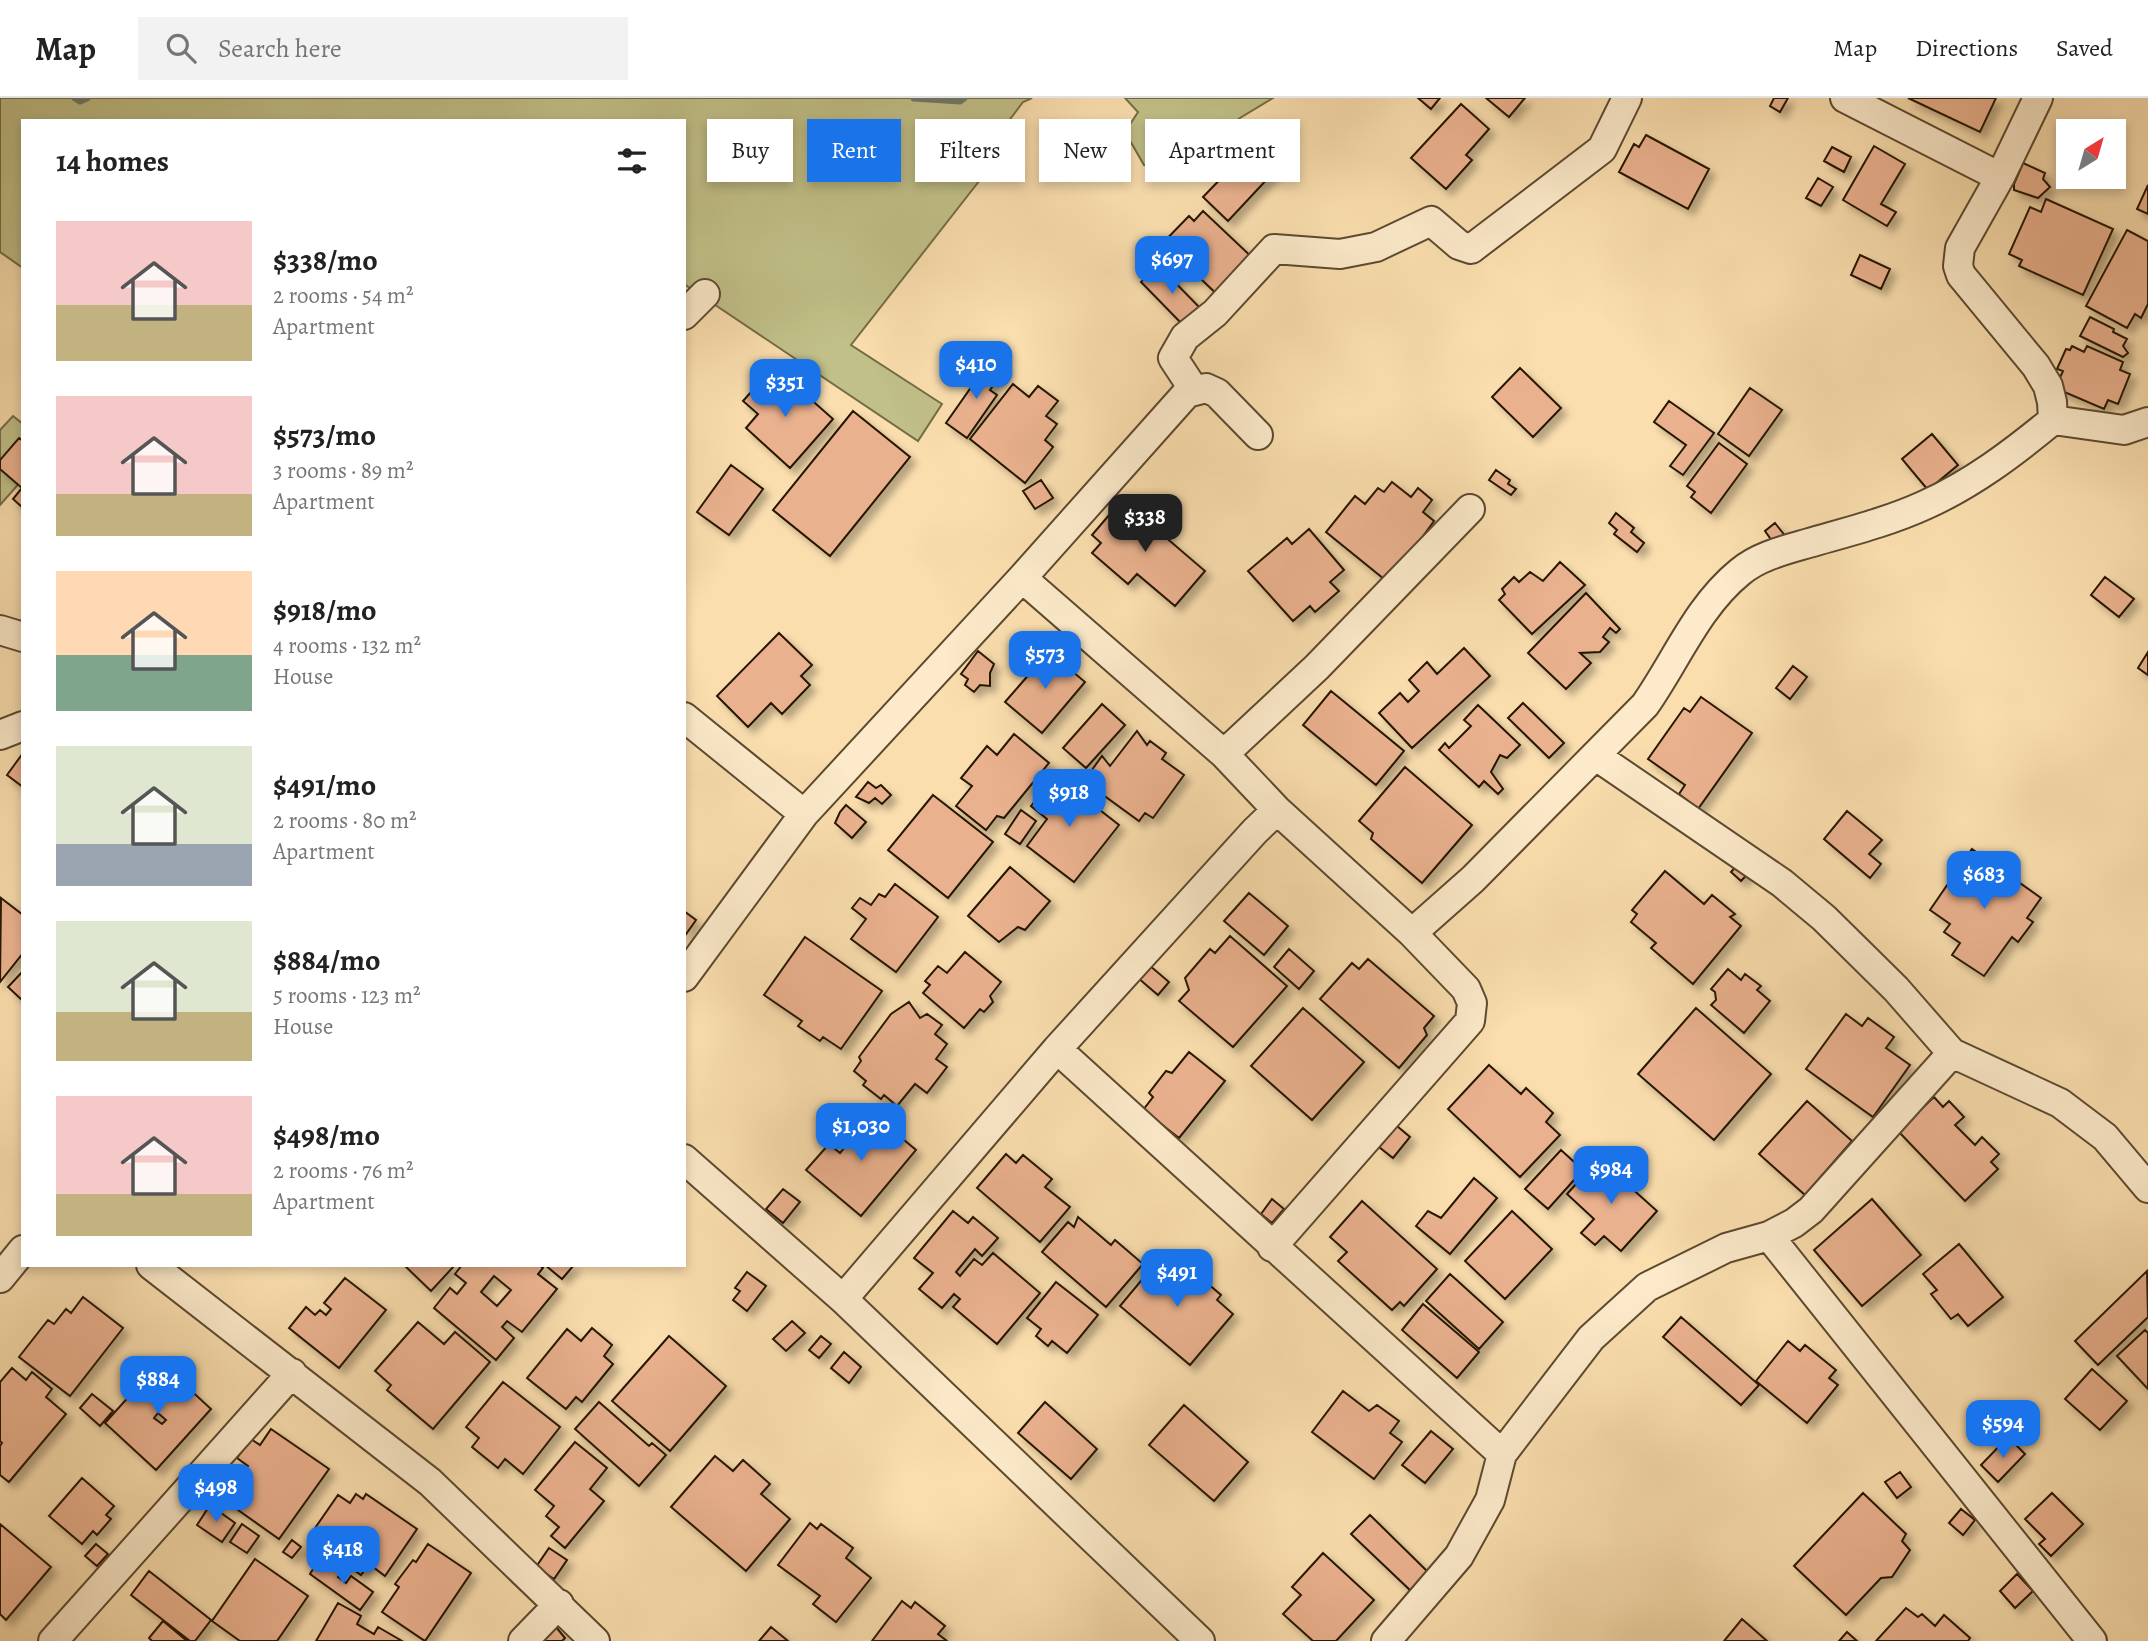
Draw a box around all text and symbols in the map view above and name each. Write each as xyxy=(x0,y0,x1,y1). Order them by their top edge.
search box xyxy=(138,17,628,80)
text: Map xyxy=(35,26,96,71)
icon: search xyxy=(162,29,200,67)
text: Search here xyxy=(218,31,342,66)
text: Map xyxy=(1833,32,1877,64)
text: Directions xyxy=(1915,32,2018,64)
text: Saved xyxy=(2056,32,2113,64)
chip: Buy xyxy=(707,119,793,182)
chip: Rent xyxy=(807,119,901,182)
chip: Filters xyxy=(915,119,1025,182)
chip: New xyxy=(1039,119,1131,182)
chip: Apartment xyxy=(1145,119,1300,182)
north arrow xyxy=(2056,119,2126,189)
map controls xyxy=(2056,119,2126,189)
text: 14 homes xyxy=(56,141,169,181)
icon: filters xyxy=(613,142,651,180)
pin: $697 xyxy=(1131,236,1213,296)
text: $338/mo xyxy=(273,240,378,280)
text: $697 xyxy=(1151,243,1193,274)
icon: home xyxy=(112,249,196,333)
text: 2 rooms · 54 m² xyxy=(273,280,414,311)
text: Apartment xyxy=(273,311,375,342)
pin: $410 xyxy=(935,342,1017,401)
text: $410 xyxy=(955,348,997,379)
pin: $351 xyxy=(744,360,826,419)
text: $351 xyxy=(766,366,804,397)
text: $573/mo xyxy=(273,415,376,455)
icon: home xyxy=(112,424,196,508)
text: 3 rooms · 89 m² xyxy=(273,455,414,486)
text: Apartment xyxy=(273,486,375,517)
pin: $338 xyxy=(1104,494,1186,554)
text: $338 xyxy=(1124,501,1166,532)
text: $918/mo xyxy=(273,590,377,630)
icon: home xyxy=(112,599,196,683)
text: 4 rooms · 132 m² xyxy=(273,630,421,661)
pin: $573 xyxy=(1004,632,1086,691)
text: $573 xyxy=(1025,638,1065,669)
text: House xyxy=(273,661,333,692)
text: $491/mo xyxy=(273,765,376,805)
pin: $918 xyxy=(1028,770,1110,829)
icon: home xyxy=(112,774,196,858)
text: $918 xyxy=(1049,776,1089,807)
text: 2 rooms · 80 m² xyxy=(273,805,417,836)
text: Apartment xyxy=(273,836,375,867)
pin: $683 xyxy=(1943,852,2025,911)
text: $683 xyxy=(1963,858,2005,889)
text: $884/mo xyxy=(273,940,380,980)
icon: home xyxy=(112,949,196,1033)
text: 5 rooms · 123 m² xyxy=(273,980,421,1011)
text: House xyxy=(273,1011,333,1042)
pin: $1,030 xyxy=(804,1104,918,1163)
text: $1,030 xyxy=(832,1110,890,1141)
text: $498/mo xyxy=(273,1115,380,1155)
icon: home xyxy=(112,1124,196,1208)
pin: $984 xyxy=(1570,1146,1652,1206)
text: $984 xyxy=(1589,1153,1633,1184)
text: 2 rooms · 76 m² xyxy=(273,1155,414,1186)
text: Apartment xyxy=(273,1186,375,1217)
pin: $491 xyxy=(1136,1250,1218,1309)
text: $491 xyxy=(1157,1256,1197,1287)
pin: $884 xyxy=(117,1356,199,1416)
text: $884 xyxy=(136,1363,180,1394)
pin: $594 xyxy=(1962,1400,2044,1460)
text: $594 xyxy=(1982,1407,2024,1438)
pin: $498 xyxy=(175,1464,257,1524)
text: $498 xyxy=(194,1471,238,1502)
pin: $418 xyxy=(302,1526,384,1586)
text: $418 xyxy=(323,1533,363,1564)

